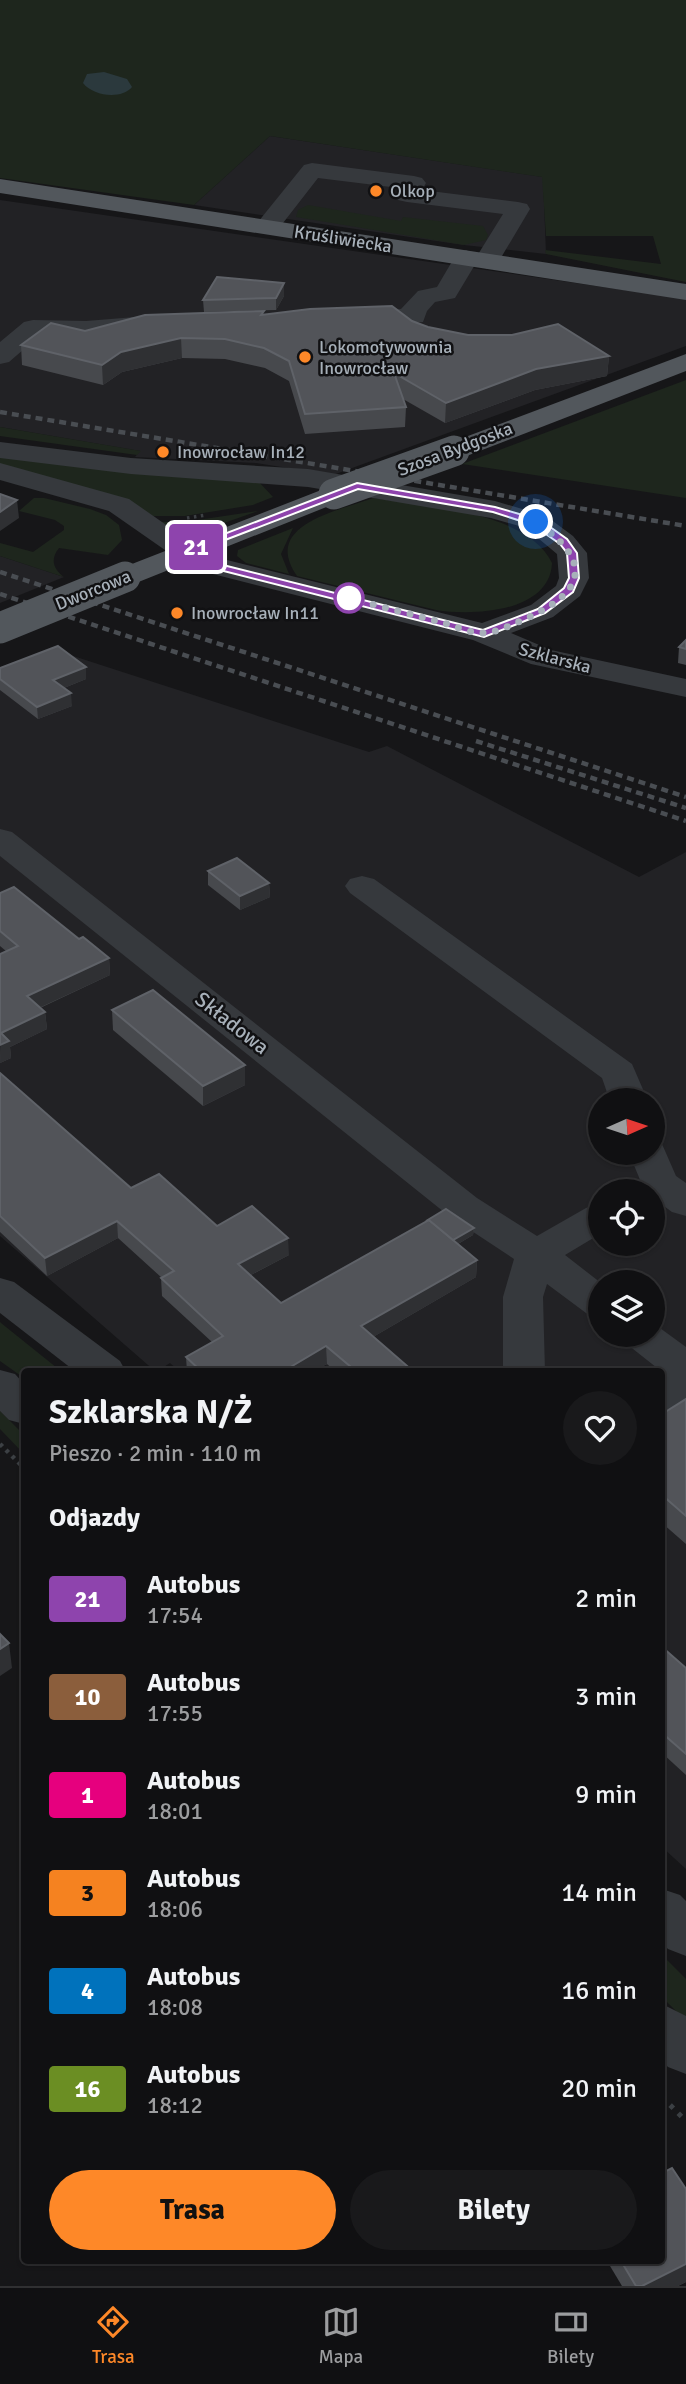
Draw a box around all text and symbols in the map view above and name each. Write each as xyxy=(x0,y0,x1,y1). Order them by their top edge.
place label: Olkop xyxy=(390,180,435,202)
marker: Olkop xyxy=(368,183,384,199)
street label: Kruśliwiecka xyxy=(293,220,393,258)
place label: Lokomotywownia Inowrocław xyxy=(319,336,452,379)
marker: Lokomotywownia Inowrocław xyxy=(297,349,313,365)
street label: Szosa Bydgoska xyxy=(394,417,516,481)
place label: Inowrocław In12 xyxy=(177,441,305,463)
marker: Inowrocław In12 xyxy=(155,444,171,460)
your location xyxy=(518,504,553,539)
line badge: 21 xyxy=(164,524,228,570)
text: 21 xyxy=(183,532,209,562)
street label: Dworcowa xyxy=(52,565,134,615)
unlabelled marker xyxy=(334,583,364,613)
place label: Inowrocław In11 xyxy=(191,602,319,624)
marker: Inowrocław In11 xyxy=(169,605,185,621)
street label: Szklarska xyxy=(517,638,593,678)
street label: Składowa xyxy=(190,986,274,1060)
north arrow xyxy=(588,1088,665,1166)
map controls xyxy=(588,1088,665,1347)
button: locate xyxy=(588,1179,665,1256)
button: layers xyxy=(588,1270,665,1347)
button: heart xyxy=(563,1391,637,1465)
text: Szklarska N/Ż xyxy=(49,1392,253,1433)
text: Pieszo · 2 min · 110 m xyxy=(49,1439,261,1468)
text: Odjazdy xyxy=(49,1502,140,1534)
text: Autobus xyxy=(147,1569,240,1601)
text: 2 min xyxy=(575,1583,637,1615)
text: 21 xyxy=(75,1584,100,1614)
text: 17:54 xyxy=(147,1601,203,1630)
text: Autobus xyxy=(147,1667,240,1699)
text: 3 min xyxy=(575,1681,637,1713)
text: 10 xyxy=(75,1682,100,1712)
text: 17:55 xyxy=(147,1699,203,1728)
text: Autobus xyxy=(147,1765,240,1797)
text: 9 min xyxy=(575,1779,637,1811)
text: 1 xyxy=(81,1780,94,1810)
text: 18:01 xyxy=(147,1797,203,1826)
text: Autobus xyxy=(147,1863,240,1895)
text: 14 min xyxy=(561,1877,637,1909)
text: 3 xyxy=(81,1878,94,1908)
text: 18:06 xyxy=(147,1895,203,1924)
text: Autobus xyxy=(147,1961,240,1993)
text: 16 min xyxy=(561,1975,637,2007)
text: 4 xyxy=(81,1976,94,2006)
text: 18:08 xyxy=(147,1993,203,2022)
text: Autobus xyxy=(147,2059,240,2091)
text: 20 min xyxy=(561,2073,637,2105)
text: 16 xyxy=(75,2074,100,2104)
text: 18:12 xyxy=(147,2091,203,2120)
button: Trasa xyxy=(49,2170,336,2250)
button: Bilety xyxy=(350,2170,637,2250)
tab: Trasa xyxy=(92,2303,135,2369)
tab: Mapa xyxy=(319,2303,363,2369)
tab: Bilety xyxy=(547,2303,594,2369)

